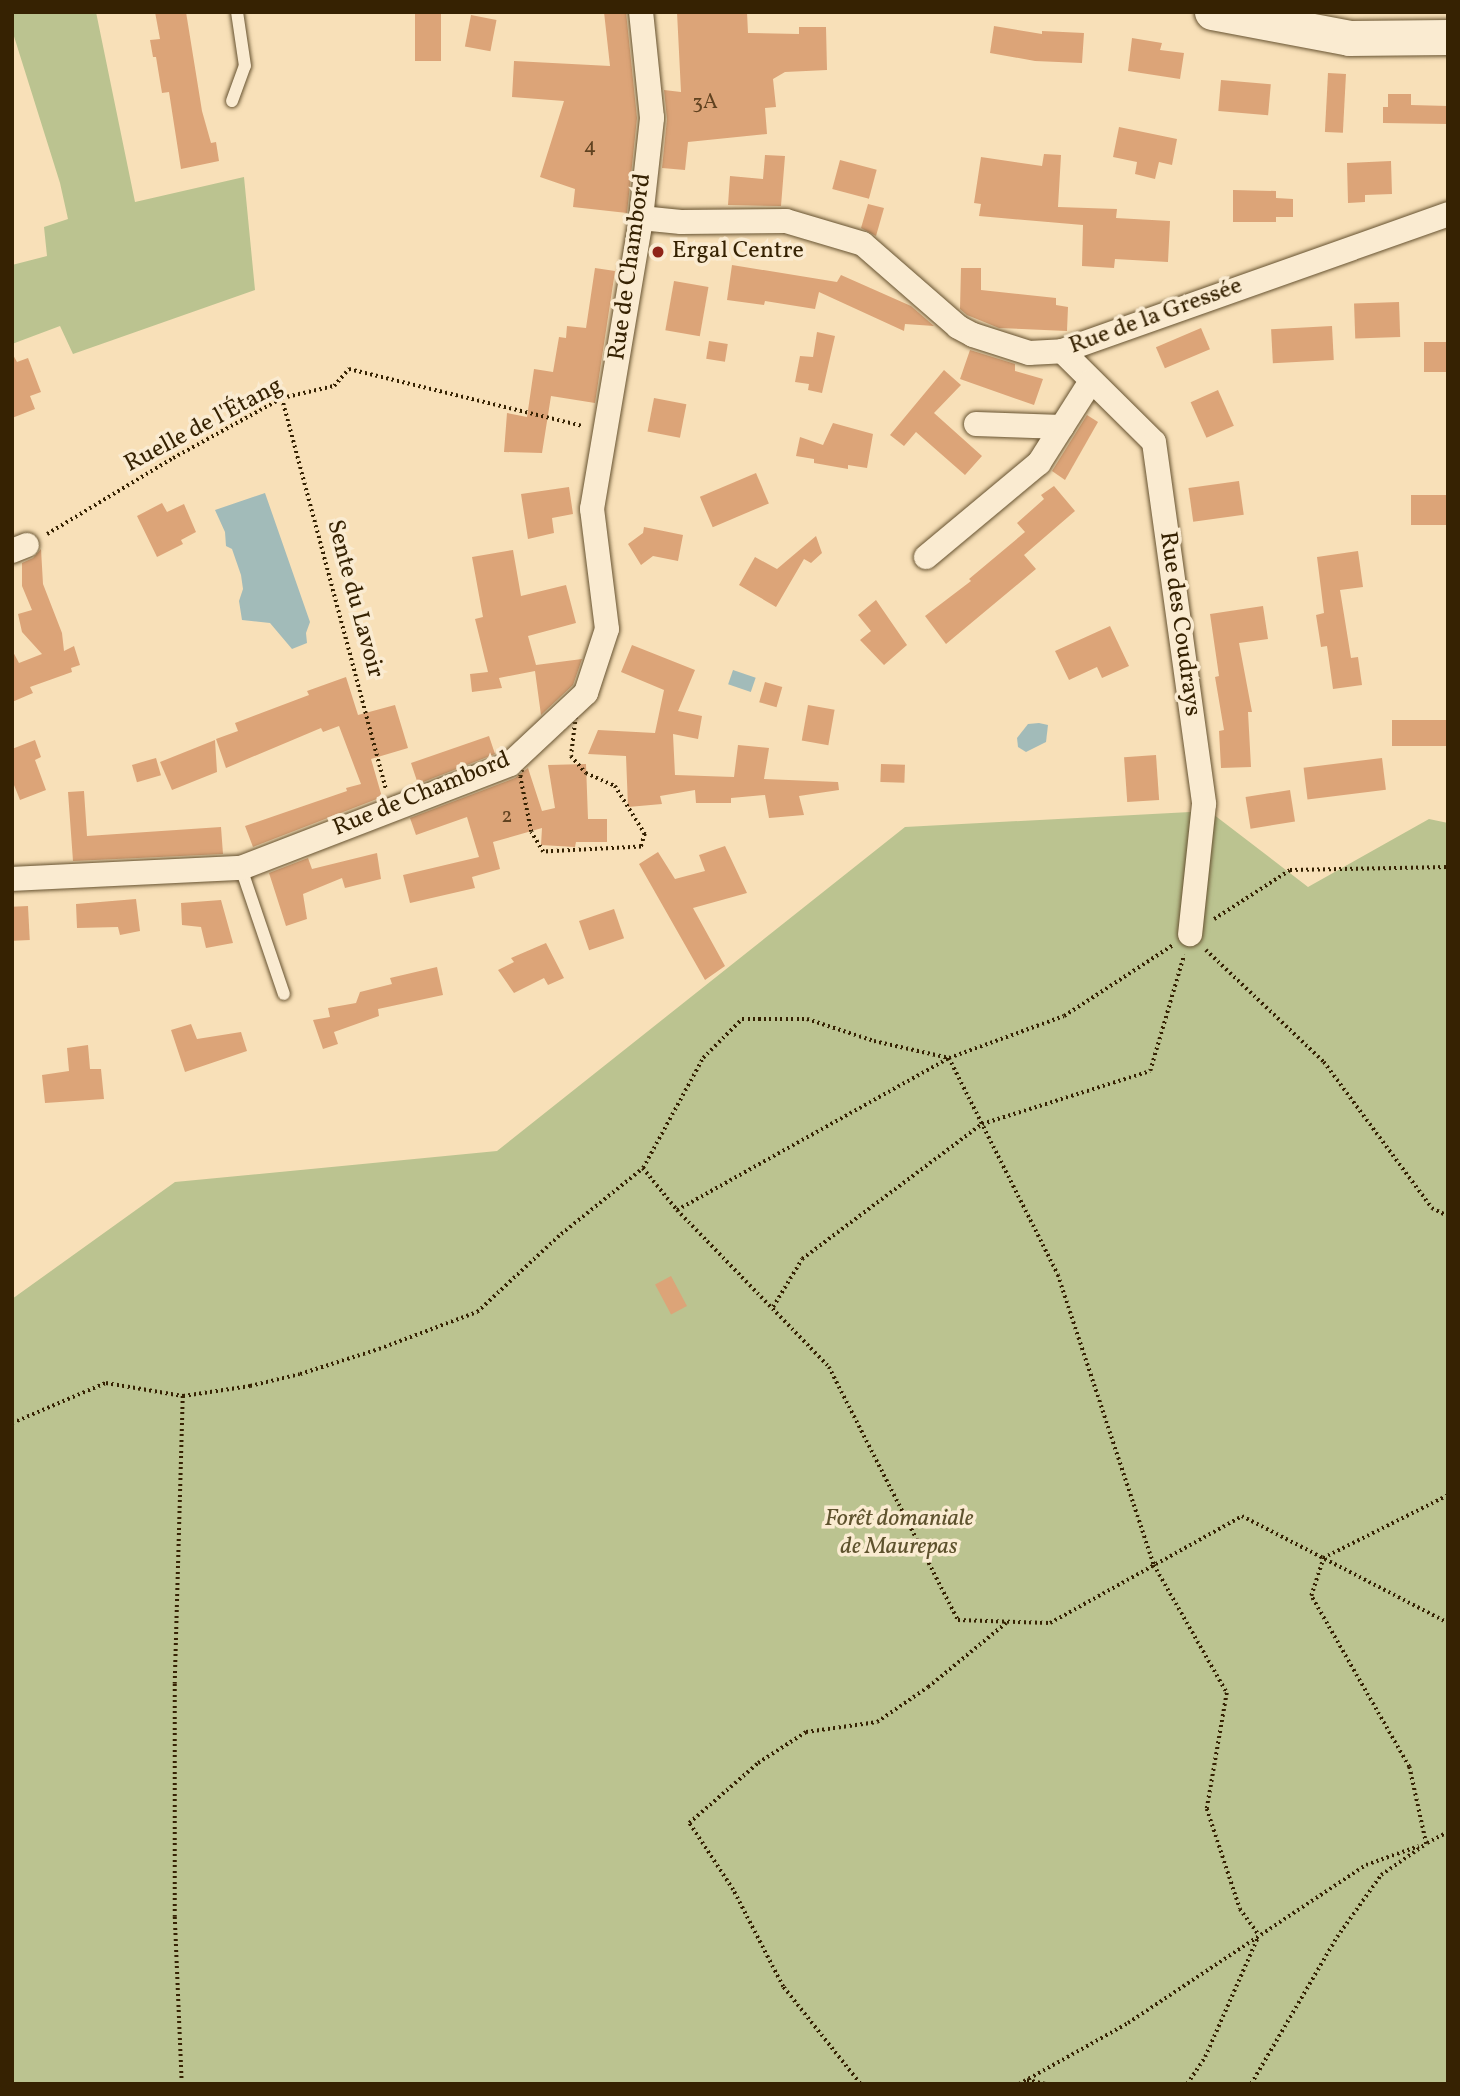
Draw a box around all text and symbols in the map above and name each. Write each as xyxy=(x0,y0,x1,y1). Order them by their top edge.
house number: 3A xyxy=(692,90,718,116)
house number: 4 xyxy=(584,134,596,160)
street label: Rue de Chambord xyxy=(604,172,658,362)
place label: Ergal Centre xyxy=(672,238,804,266)
marker: Ergal Centre xyxy=(650,244,666,260)
street label: Rue de la Gressée xyxy=(1066,272,1246,362)
street label: Ruelle de l'Étang xyxy=(120,372,288,480)
street label: Sente du Lavoir xyxy=(319,517,389,681)
street label: Rue des Coudrays xyxy=(1152,530,1206,718)
street label: Rue de Chambord xyxy=(329,746,515,844)
house number: 2 xyxy=(501,804,513,830)
park label: Forêt domaniale de Maurepas xyxy=(824,1506,974,1562)

